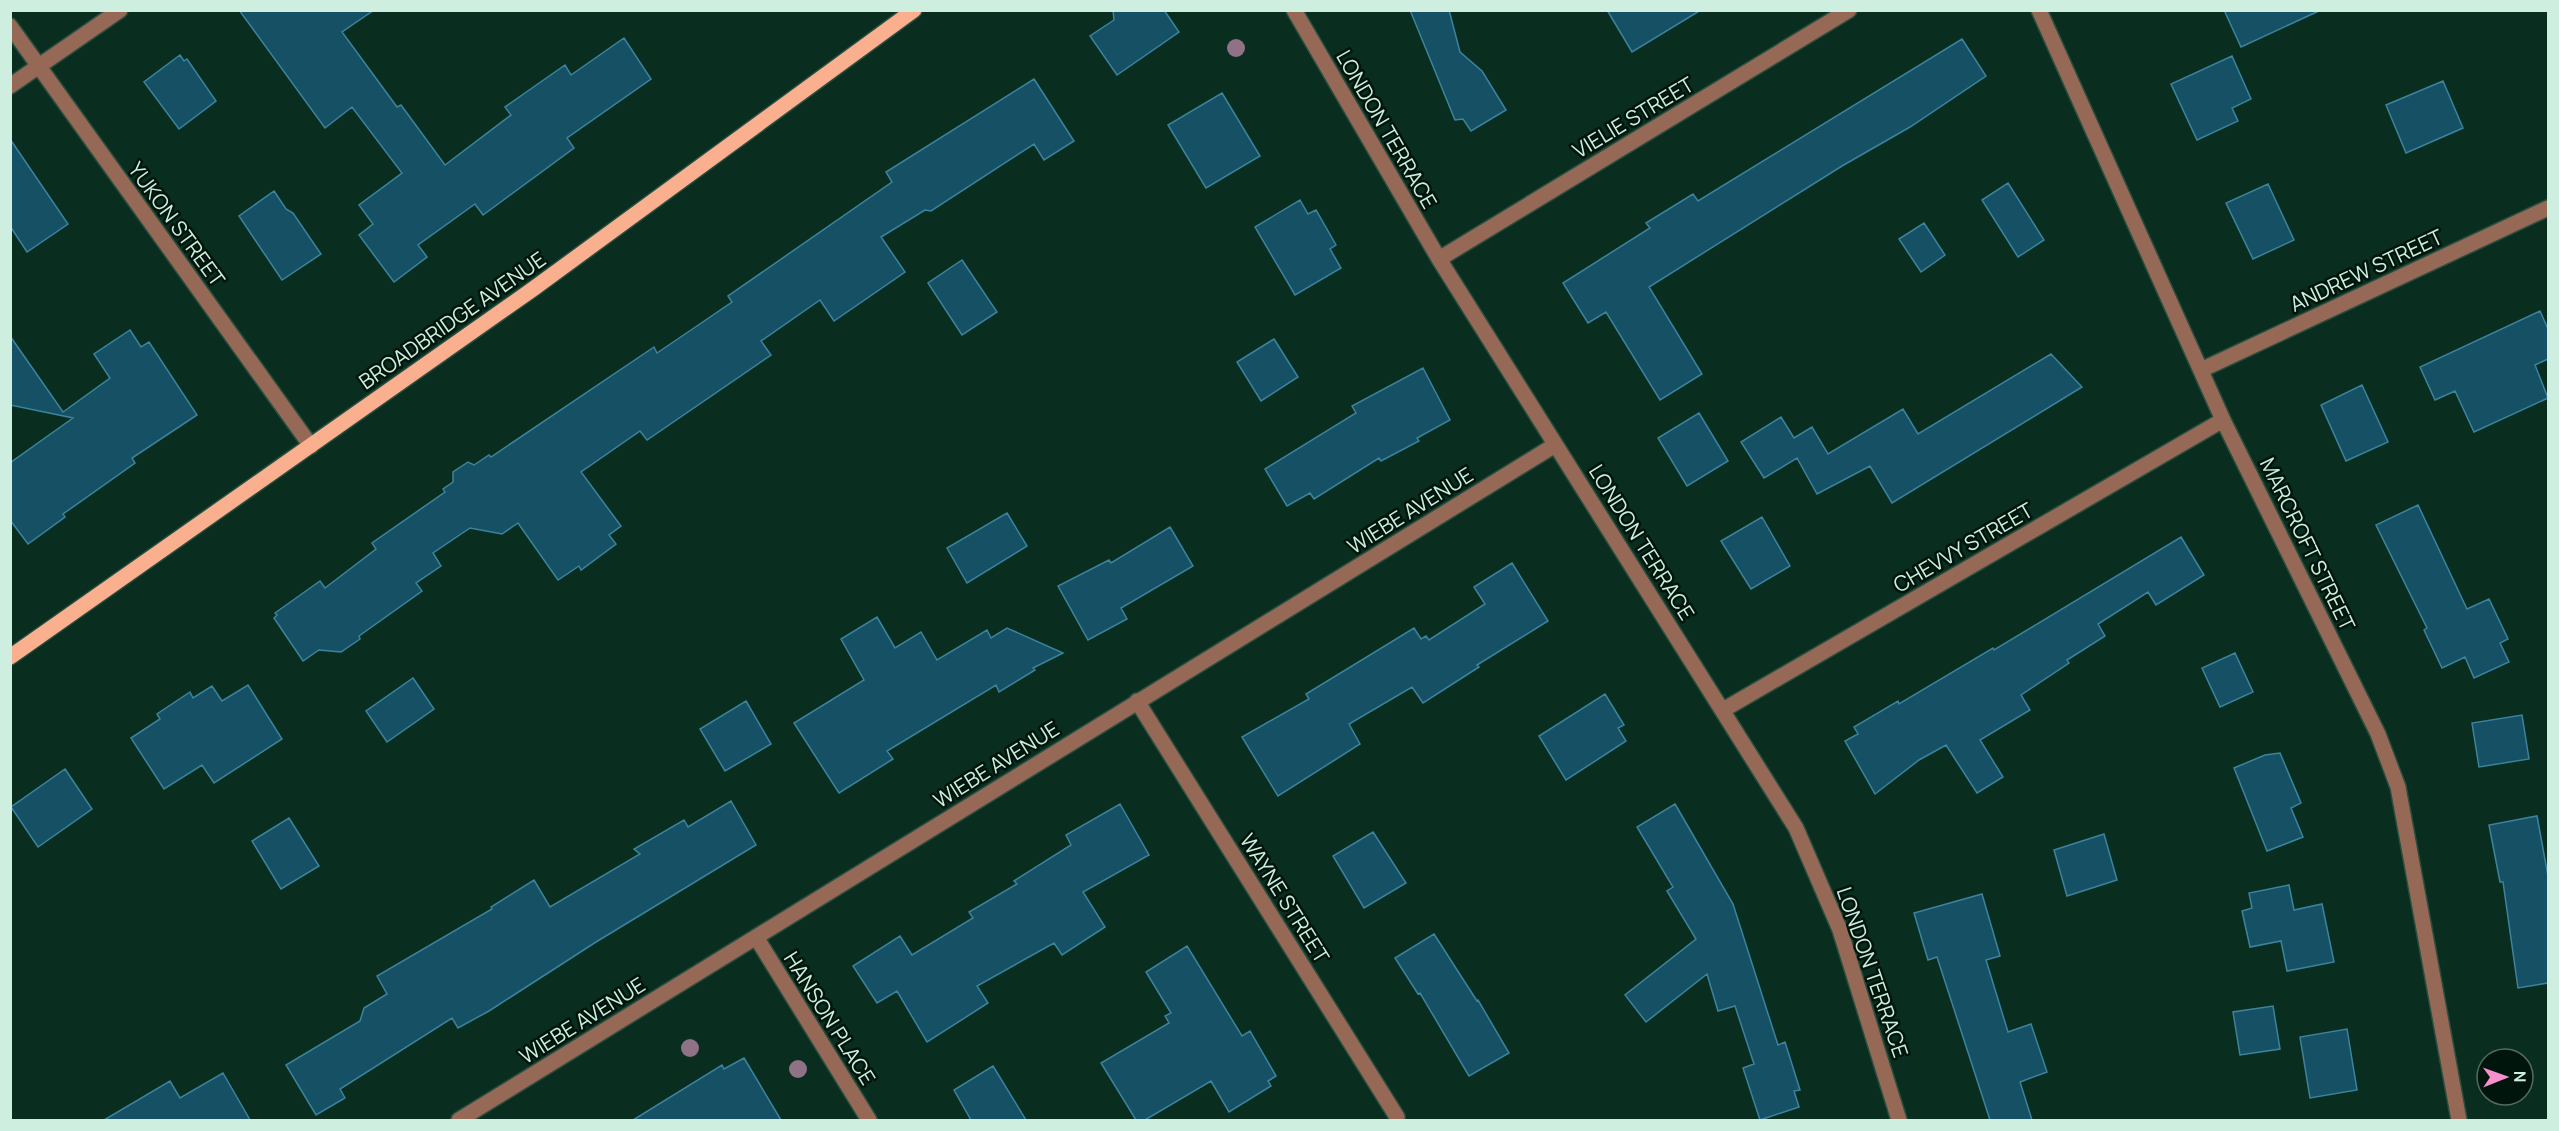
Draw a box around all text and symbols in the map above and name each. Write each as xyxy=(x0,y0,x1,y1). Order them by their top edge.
street label: LONDON TERRACE xyxy=(1330,45,1444,213)
street label: VIELIE STREET xyxy=(1567,70,1699,164)
street label: YUKON STREET xyxy=(122,156,232,292)
street label: ANDREW STREET xyxy=(2285,222,2448,318)
street label: BROADBRIDGE AVENUE xyxy=(353,245,551,395)
street label: MARCROFT STREET xyxy=(2254,453,2362,636)
street label: LONDON TERRACE xyxy=(1583,459,1701,625)
street label: WIEBE AVENUE xyxy=(1342,460,1478,560)
street label: CHEVVY STREET xyxy=(1888,495,2038,598)
street label: WIEBE AVENUE xyxy=(928,714,1064,814)
street label: WAYNE STREET xyxy=(1234,828,1336,968)
street label: LONDON TERRACE xyxy=(1831,883,1915,1061)
street label: HANSON PLACE xyxy=(778,946,882,1090)
street label: WIEBE AVENUE xyxy=(514,970,650,1070)
north arrow xyxy=(2475,1047,2535,1107)
text: N xyxy=(2509,1071,2531,1083)

